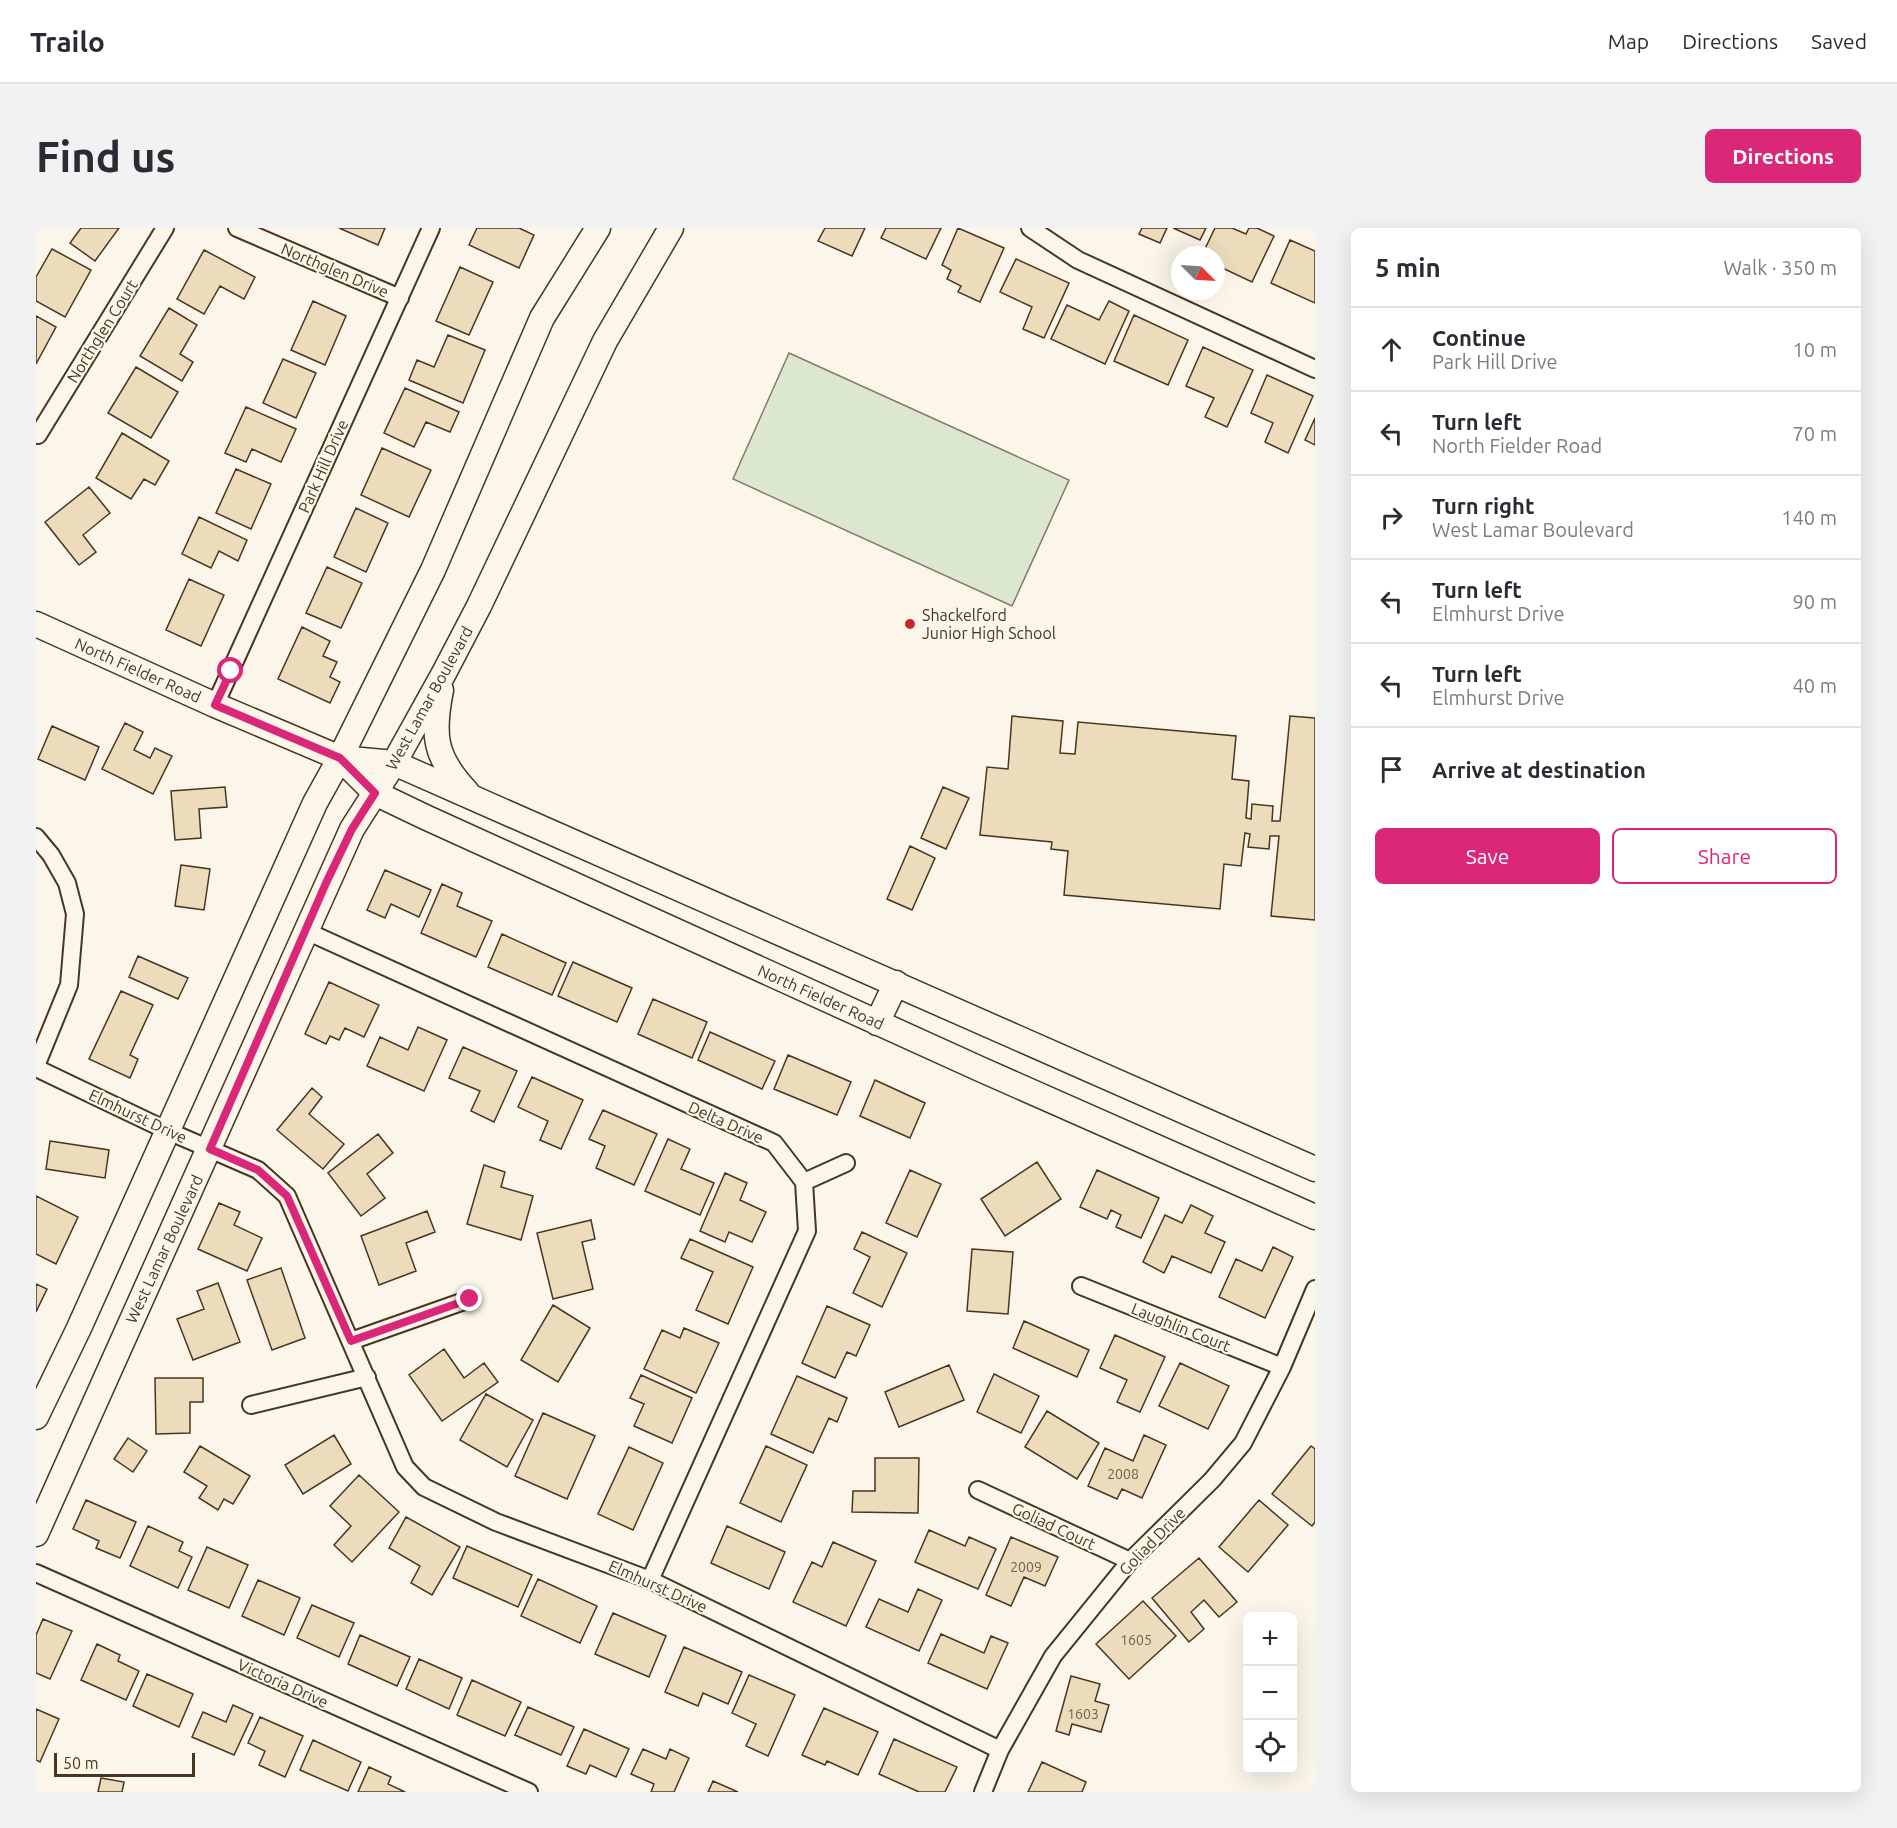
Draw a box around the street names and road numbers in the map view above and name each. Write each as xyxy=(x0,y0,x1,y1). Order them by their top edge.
street label: Northglen Drive xyxy=(278,239,392,301)
street label: Northglen Court xyxy=(63,276,141,386)
street label: Park Hill Drive xyxy=(294,416,352,516)
street label: West Lamar Boulevard xyxy=(382,623,476,773)
street label: North Fielder Road xyxy=(72,634,204,706)
street label: North Fielder Road xyxy=(755,961,887,1033)
street label: Elmhurst Drive xyxy=(86,1085,190,1147)
street label: Delta Drive xyxy=(686,1097,766,1147)
street label: West Lamar Boulevard xyxy=(122,1172,206,1326)
street label: Laughlin Court xyxy=(1129,1299,1234,1355)
street label: Goliad Court xyxy=(1009,1499,1099,1553)
street label: Goliad Drive xyxy=(1115,1503,1189,1579)
street label: Elmhurst Drive xyxy=(606,1556,710,1616)
street label: Victoria Drive xyxy=(235,1655,331,1711)

